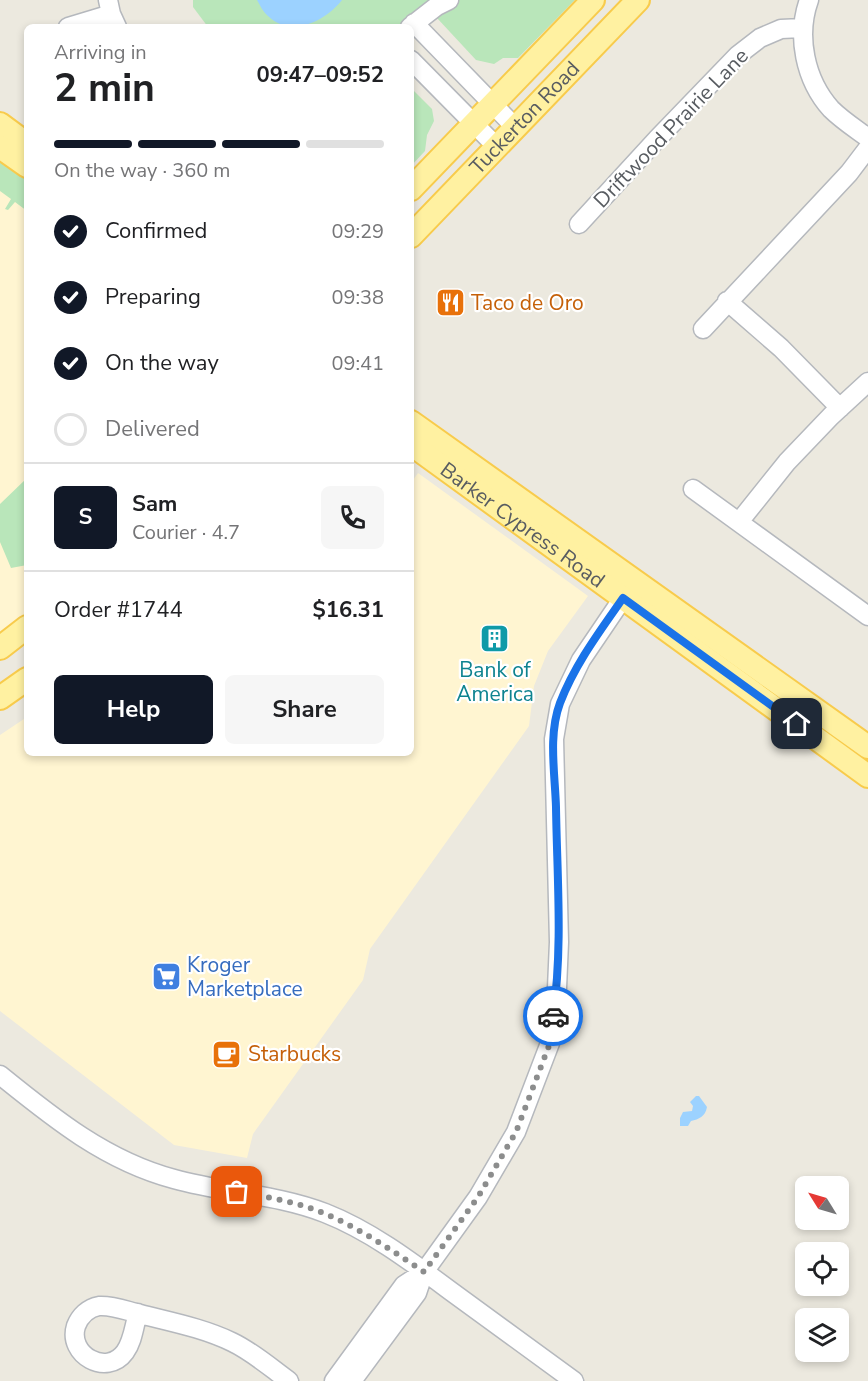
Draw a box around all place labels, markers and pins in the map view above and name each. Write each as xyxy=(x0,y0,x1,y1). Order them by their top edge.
restaurant icon: Taco de Oro xyxy=(434,287,466,319)
place label: Taco de Oro xyxy=(471,289,584,317)
building icon: Bank of America xyxy=(479,623,511,655)
place label: Bank of America xyxy=(456,656,534,708)
pin xyxy=(771,698,822,749)
place label: Kroger Marketplace xyxy=(187,951,303,1003)
supermarket icon: Kroger Marketplace xyxy=(150,961,182,993)
cafe icon: Starbucks xyxy=(211,1038,243,1070)
place label: Starbucks xyxy=(248,1040,341,1068)
pin xyxy=(211,1166,262,1217)

